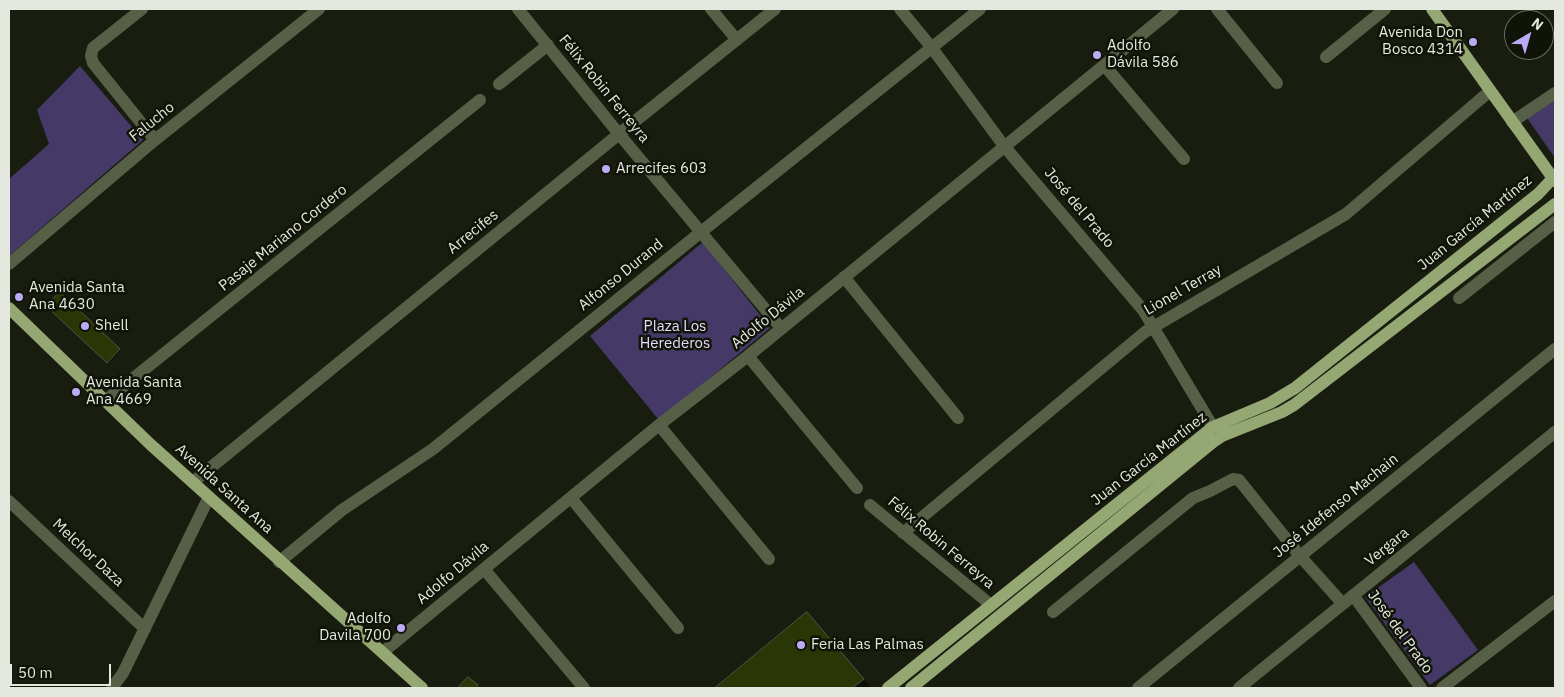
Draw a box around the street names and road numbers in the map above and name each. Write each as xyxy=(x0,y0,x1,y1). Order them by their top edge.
street label: Félix Robin Ferreyra xyxy=(555,31,653,147)
street label: Falucho xyxy=(126,98,178,146)
street label: José del Prado xyxy=(1040,164,1118,252)
street label: Juan García Martínez xyxy=(1414,172,1536,274)
street label: Pasaje Mariano Cordero xyxy=(215,181,351,295)
street label: Arrecifes xyxy=(444,206,502,258)
street label: Alfonso Durand xyxy=(575,235,667,315)
street label: Lionel Terray xyxy=(1141,261,1225,319)
street label: Adolfo Dávila xyxy=(728,283,808,353)
street label: Juan García Martínez xyxy=(1088,408,1210,510)
street label: Avenida Santa Ana xyxy=(171,440,277,538)
street label: José Idefenso Machain xyxy=(1270,450,1402,562)
street label: Félix Robin Ferreyra xyxy=(884,493,998,593)
street label: Melchor Daza xyxy=(49,515,127,591)
street label: Vergara xyxy=(1361,524,1413,570)
street label: Adolfo Dávila xyxy=(413,538,493,608)
street label: José del Prado xyxy=(1364,587,1436,677)

